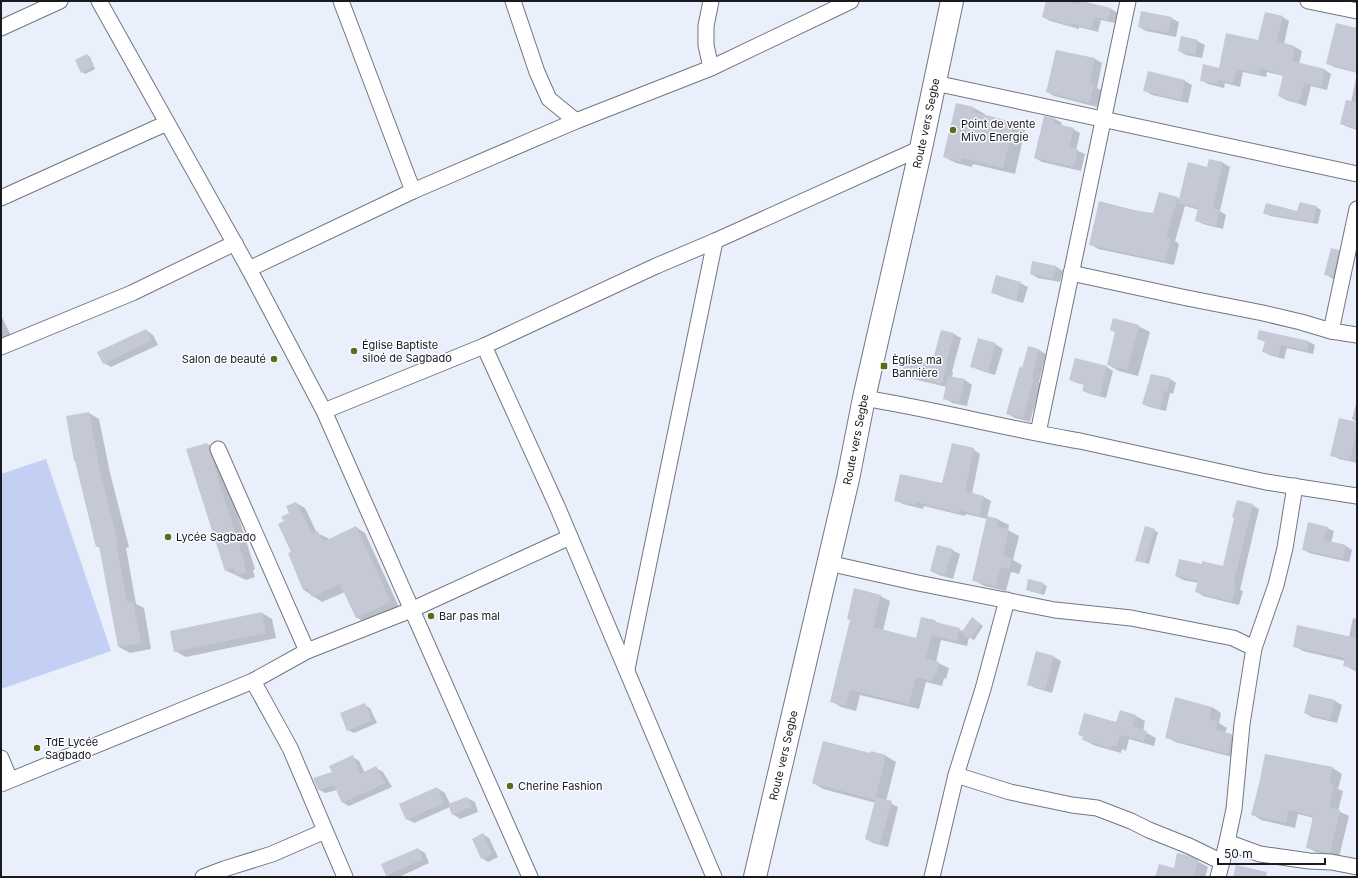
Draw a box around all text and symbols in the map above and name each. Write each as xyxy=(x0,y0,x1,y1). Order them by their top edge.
street label: Route vers Segbe xyxy=(910,77,943,170)
place label: Point de vente Mivo Energie xyxy=(961,117,1035,144)
marker: Point de vente Mivo Energie xyxy=(948,125,958,135)
place label: Église Baptiste siloé de Sagbado xyxy=(362,338,452,365)
marker: Église Baptiste siloé de Sagbado xyxy=(349,346,359,356)
place label: Salon de beauté xyxy=(182,352,266,366)
place label: Èglise ma Bannière xyxy=(892,353,942,380)
marker: Salon de beauté xyxy=(269,354,279,364)
marker: Èglise ma Bannière xyxy=(879,361,889,371)
street label: Route vers Segbe xyxy=(840,393,872,486)
place label: Lycée Sagbado xyxy=(176,530,256,544)
marker: Lycée Sagbado xyxy=(163,532,173,542)
place label: Bar pas mal xyxy=(439,609,500,623)
marker: Bar pas mal xyxy=(426,611,436,621)
street label: Route vers Segbe xyxy=(766,709,801,802)
place label: TdE Lycée Sagbado xyxy=(45,735,98,762)
marker: TdE Lycée Sagbado xyxy=(32,743,42,753)
place label: Cherine Fashion xyxy=(518,779,602,793)
marker: Cherine Fashion xyxy=(505,781,515,791)
scale bar xyxy=(1218,840,1325,866)
text: 50 m xyxy=(1224,846,1253,861)

